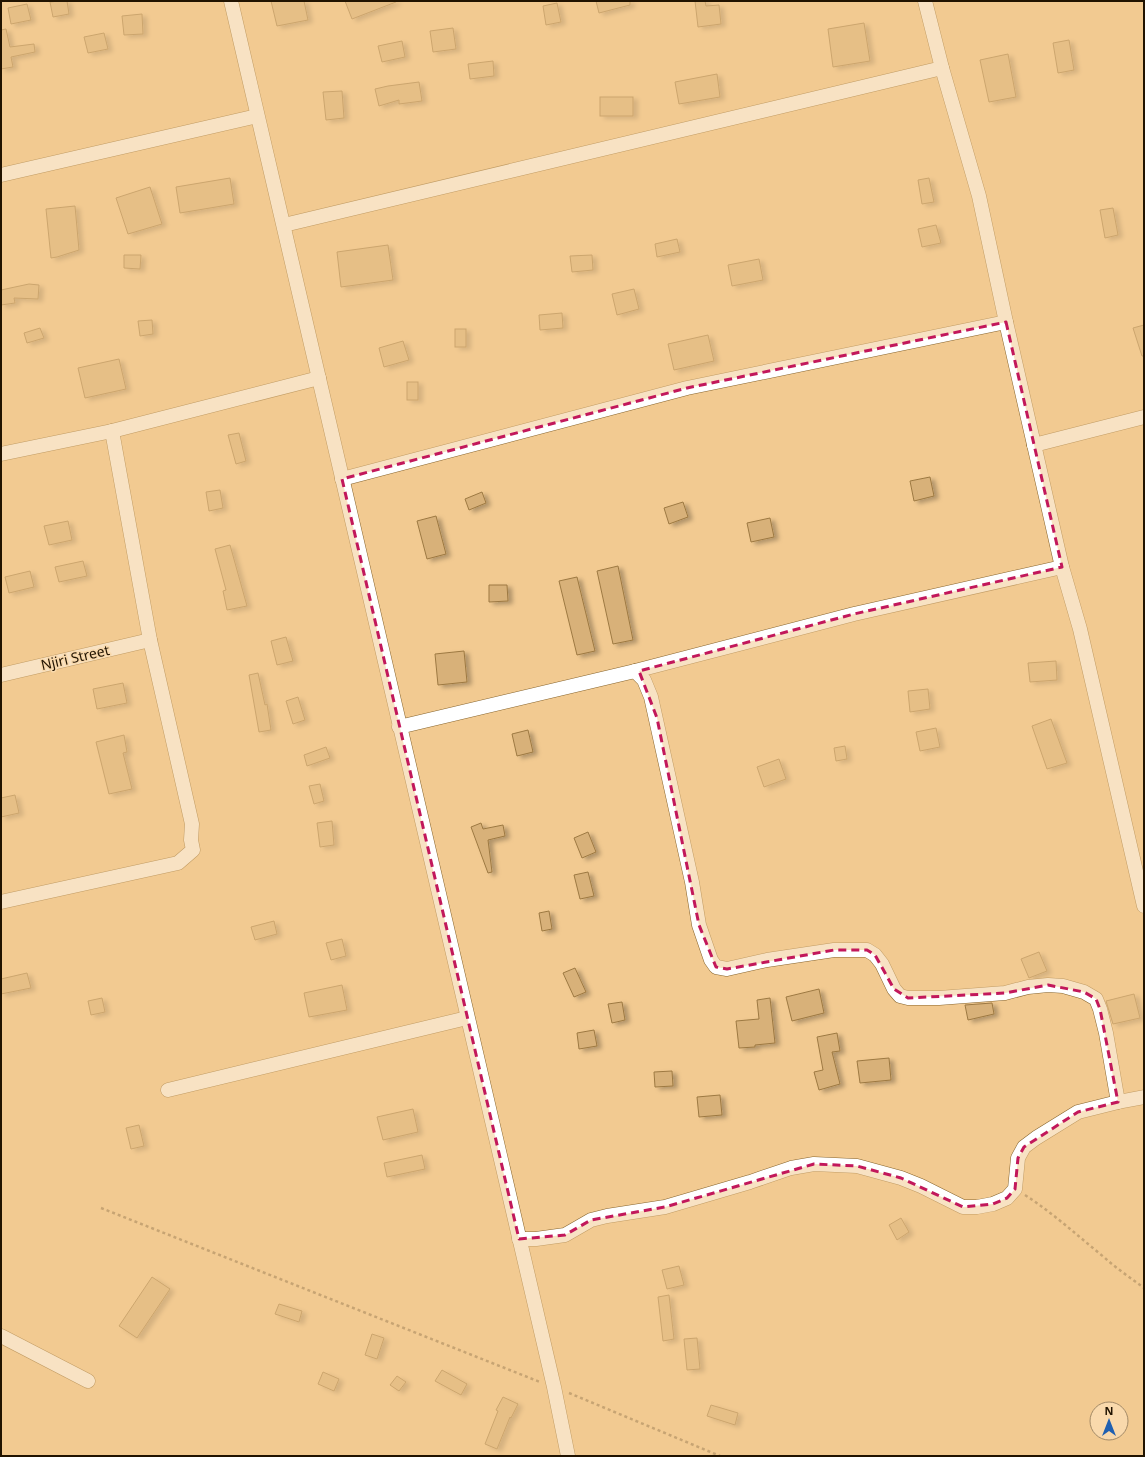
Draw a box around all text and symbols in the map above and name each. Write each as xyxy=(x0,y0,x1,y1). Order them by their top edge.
street label: Njiri Street xyxy=(39,640,111,674)
north arrow xyxy=(1089,1401,1129,1441)
text: N xyxy=(1105,1403,1113,1418)

